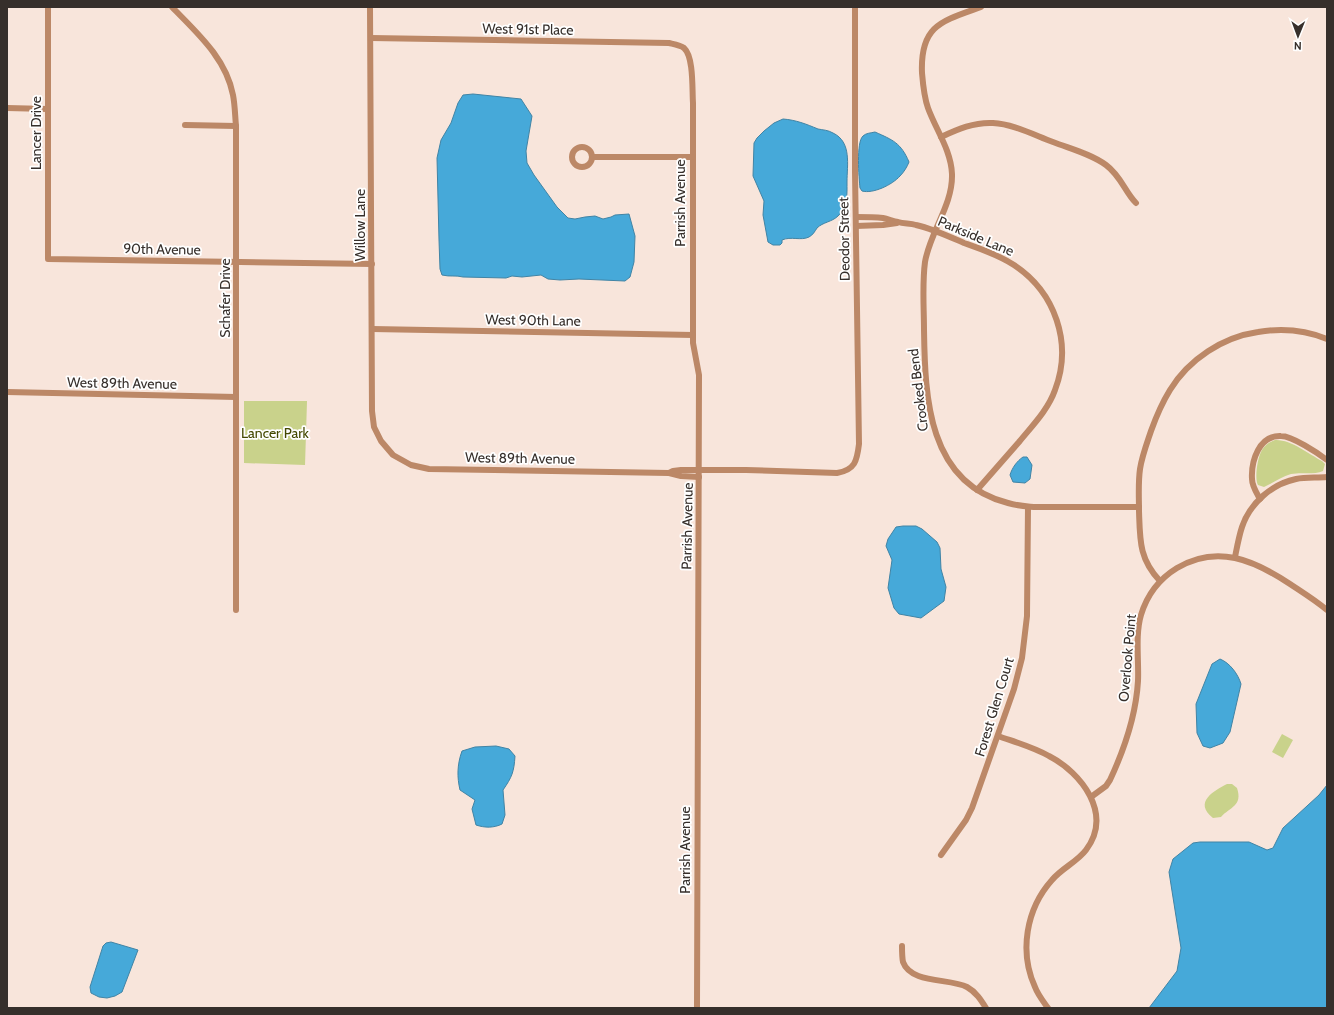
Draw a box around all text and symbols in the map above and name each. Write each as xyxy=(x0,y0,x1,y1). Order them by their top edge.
north arrow xyxy=(1278,16,1318,56)
street label: West 91st Place xyxy=(482,19,574,39)
text: N xyxy=(1294,39,1302,53)
street label: Lancer Drive xyxy=(27,96,45,170)
street label: Parrish Avenue xyxy=(671,159,689,247)
street label: Willow Lane xyxy=(351,189,369,261)
street label: Deodor Street xyxy=(834,197,854,281)
street label: Parkside Lane xyxy=(935,212,1017,260)
street label: 90th Avenue xyxy=(123,239,201,259)
street label: Schafer Drive xyxy=(216,258,234,338)
street label: West 90th Lane xyxy=(485,310,581,330)
street label: Crooked Bend xyxy=(904,348,932,432)
street label: West 89th Avenue xyxy=(67,373,177,393)
park label: Lancer Park xyxy=(241,424,310,442)
street label: West 89th Avenue xyxy=(465,448,575,468)
street label: Parrish Avenue xyxy=(677,482,697,570)
street label: Overlook Point xyxy=(1114,613,1140,703)
street label: Forest Glen Court xyxy=(970,655,1018,759)
street label: Parrish Avenue xyxy=(676,806,694,894)

